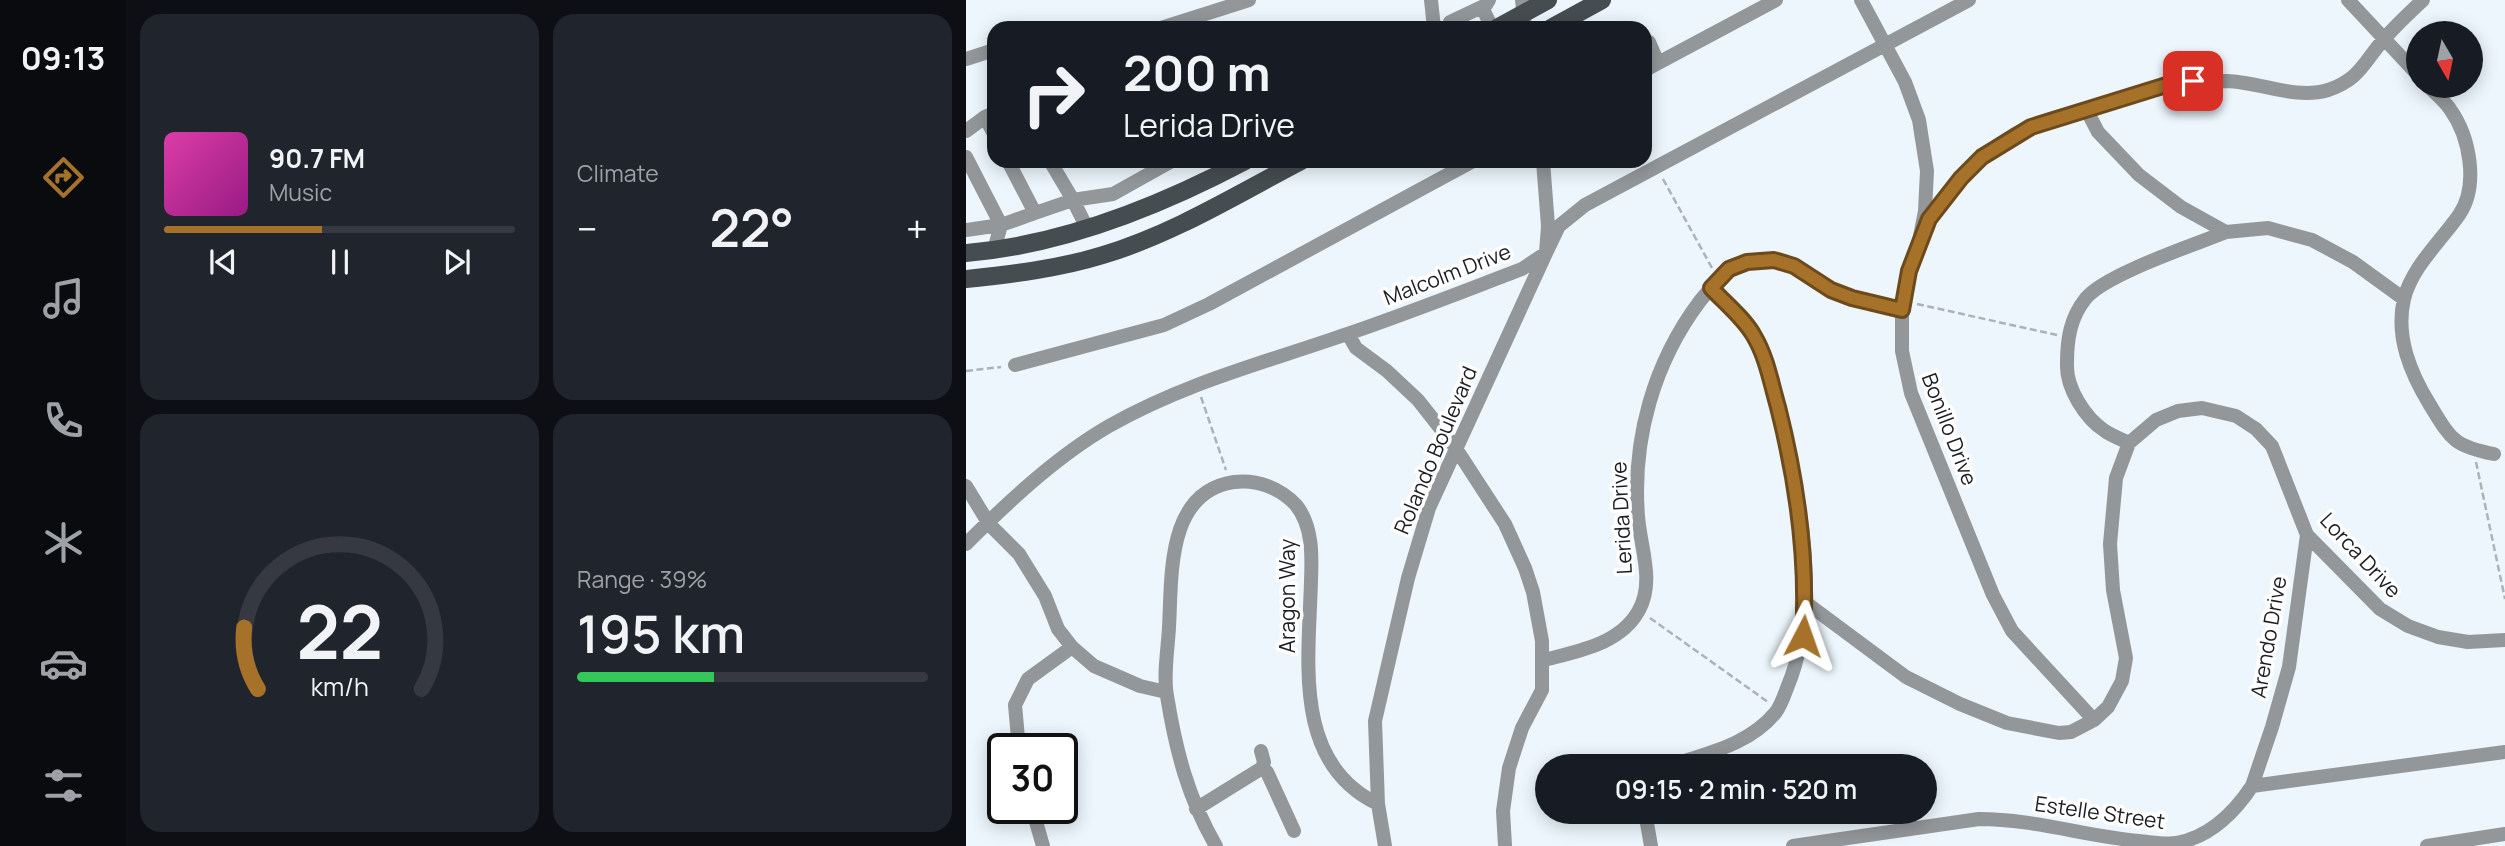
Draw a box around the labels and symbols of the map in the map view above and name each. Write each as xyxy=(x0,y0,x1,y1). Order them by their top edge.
north arrow xyxy=(2406,21,2483,98)
pin xyxy=(2163,51,2223,111)
street label: Malcolm Drive xyxy=(1379,237,1515,311)
street label: Rolando Boulevard xyxy=(1387,362,1483,538)
street label: Bonillo Drive xyxy=(1916,369,1984,489)
street label: Lerida Drive xyxy=(1604,461,1638,575)
street label: Lorca Drive xyxy=(2314,506,2408,604)
street label: Aragon Way xyxy=(1273,539,1301,653)
street label: Arendo Drive xyxy=(2244,574,2292,700)
position arrow xyxy=(1766,599,1840,673)
speed limit sign: 30 xyxy=(987,733,1078,824)
street label: Estelle Street xyxy=(2033,789,2167,835)

